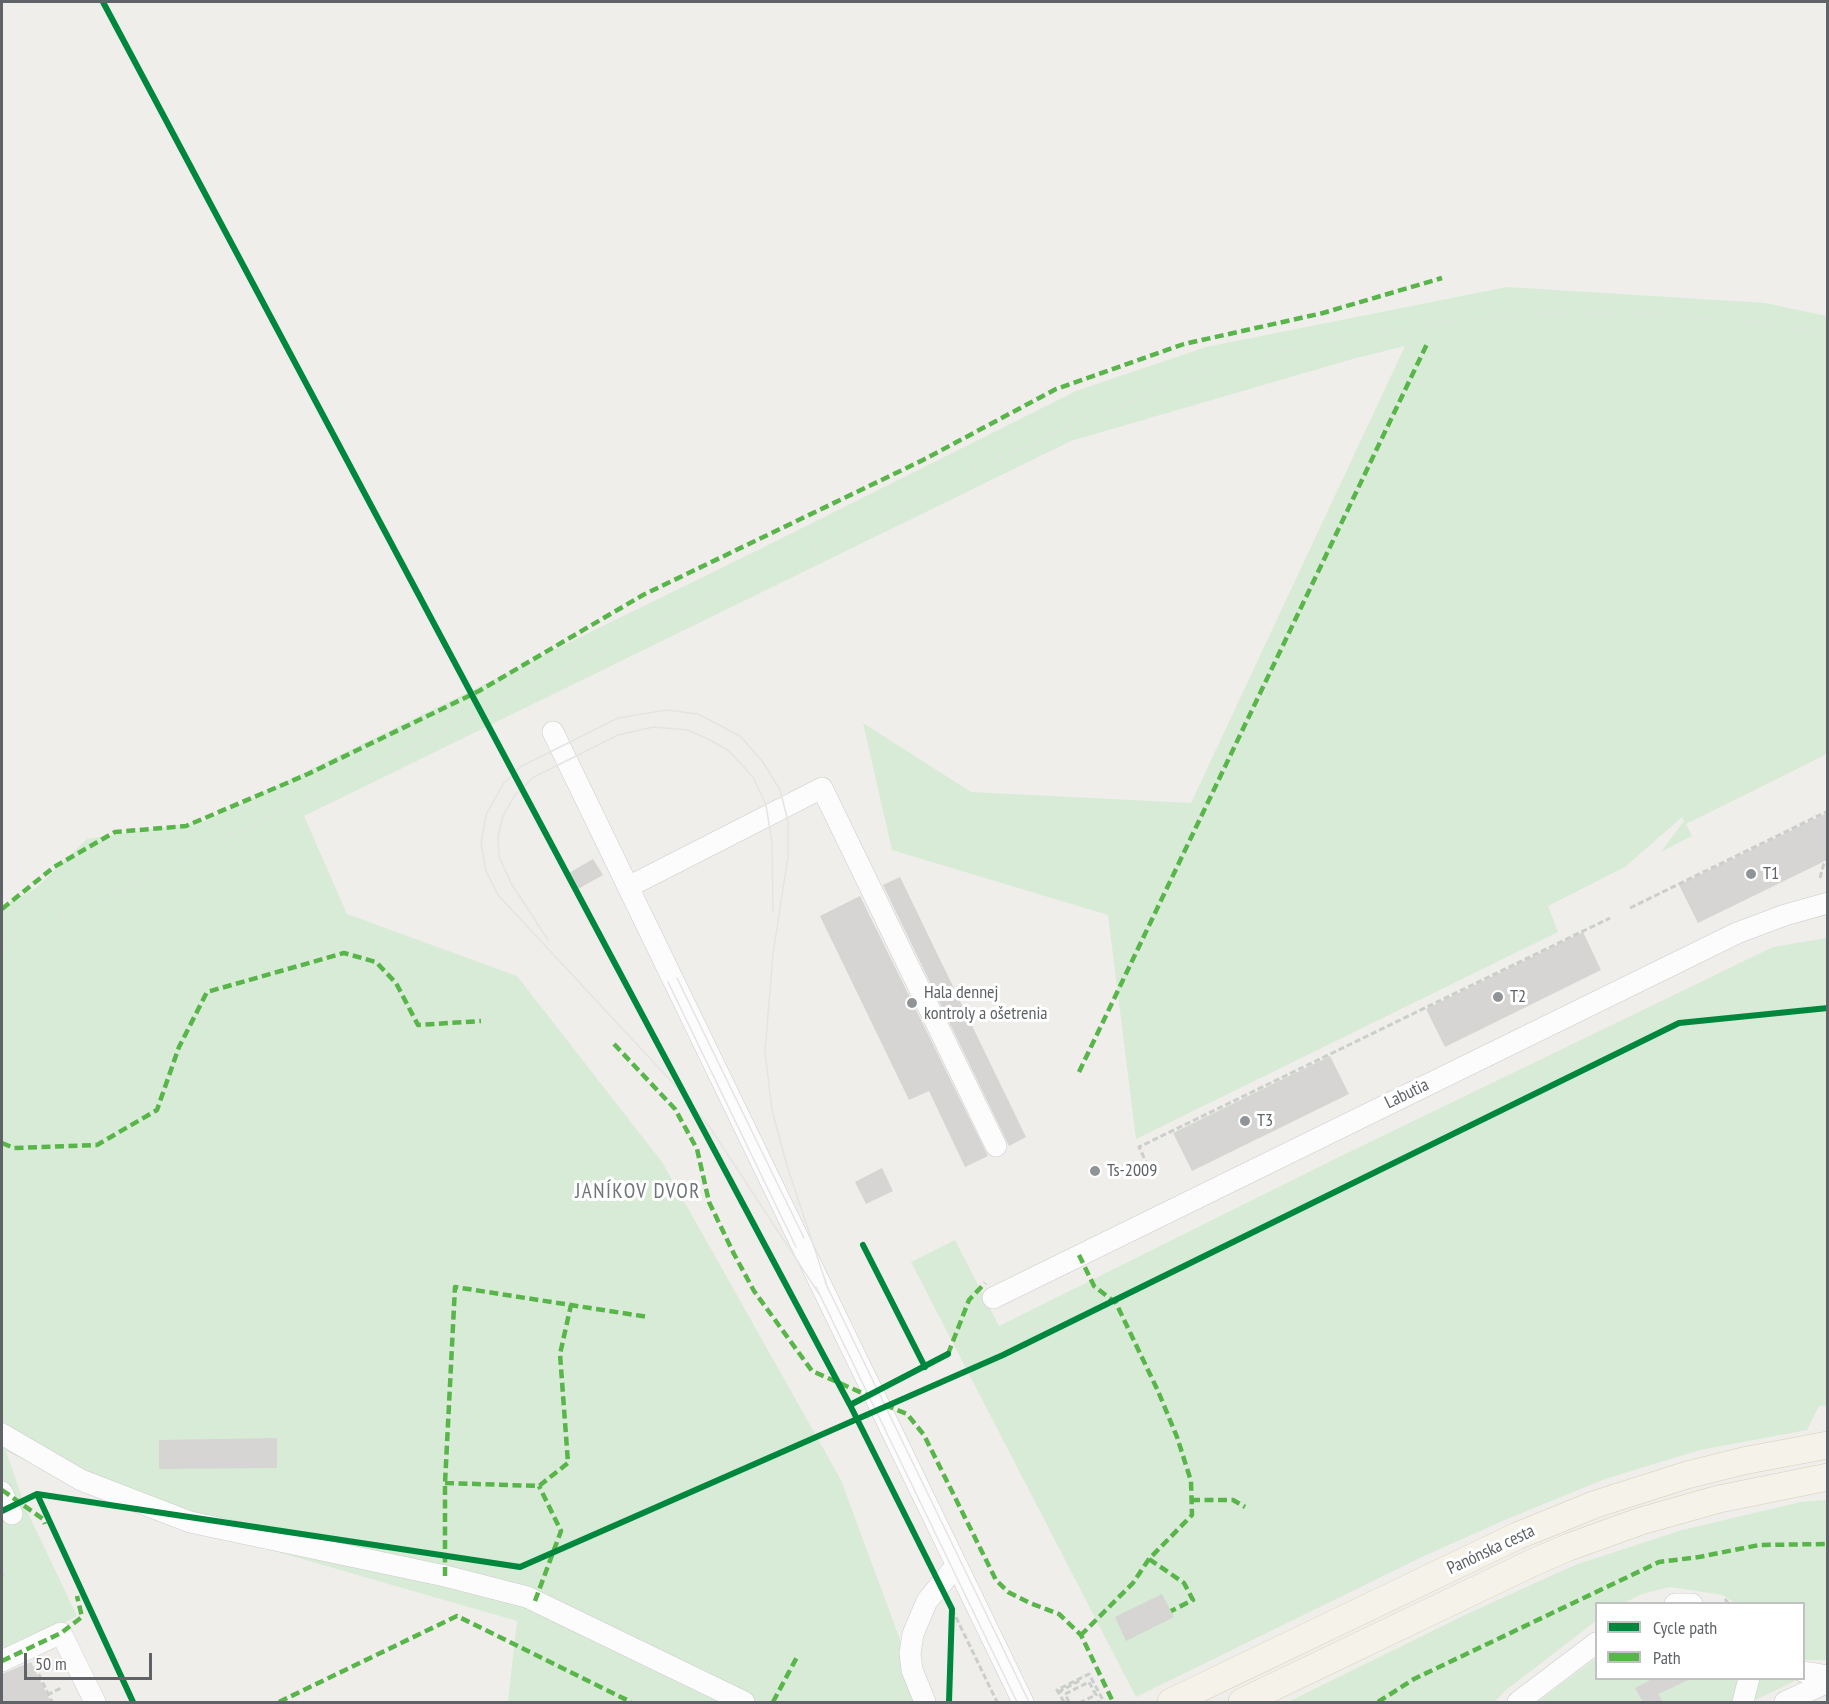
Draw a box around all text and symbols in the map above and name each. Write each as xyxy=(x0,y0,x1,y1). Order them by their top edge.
place label: T1 xyxy=(1763,863,1779,885)
marker: T1 xyxy=(1744,867,1758,881)
place label: Hala dennej kontroly a ošetrenia xyxy=(924,982,1048,1024)
place label: T2 xyxy=(1510,986,1526,1008)
marker: T2 xyxy=(1491,990,1505,1004)
marker: Hala dennej kontroly a ošetrenia xyxy=(905,996,919,1010)
street label: Labutia xyxy=(1382,1074,1432,1114)
place label: T3 xyxy=(1257,1110,1273,1132)
marker: T3 xyxy=(1238,1114,1252,1128)
place label: Ts-2009 xyxy=(1107,1160,1157,1182)
marker: Ts-2009 xyxy=(1088,1164,1102,1178)
district label: JANÍKOV DVOR xyxy=(575,1179,701,1205)
street label: Panónska cesta xyxy=(1444,1520,1538,1580)
legend xyxy=(1595,1602,1805,1680)
text: Cycle path xyxy=(1653,1616,1717,1639)
scale bar xyxy=(27,1641,154,1679)
text: Path xyxy=(1653,1646,1681,1669)
text: 50 m xyxy=(35,1652,67,1675)

